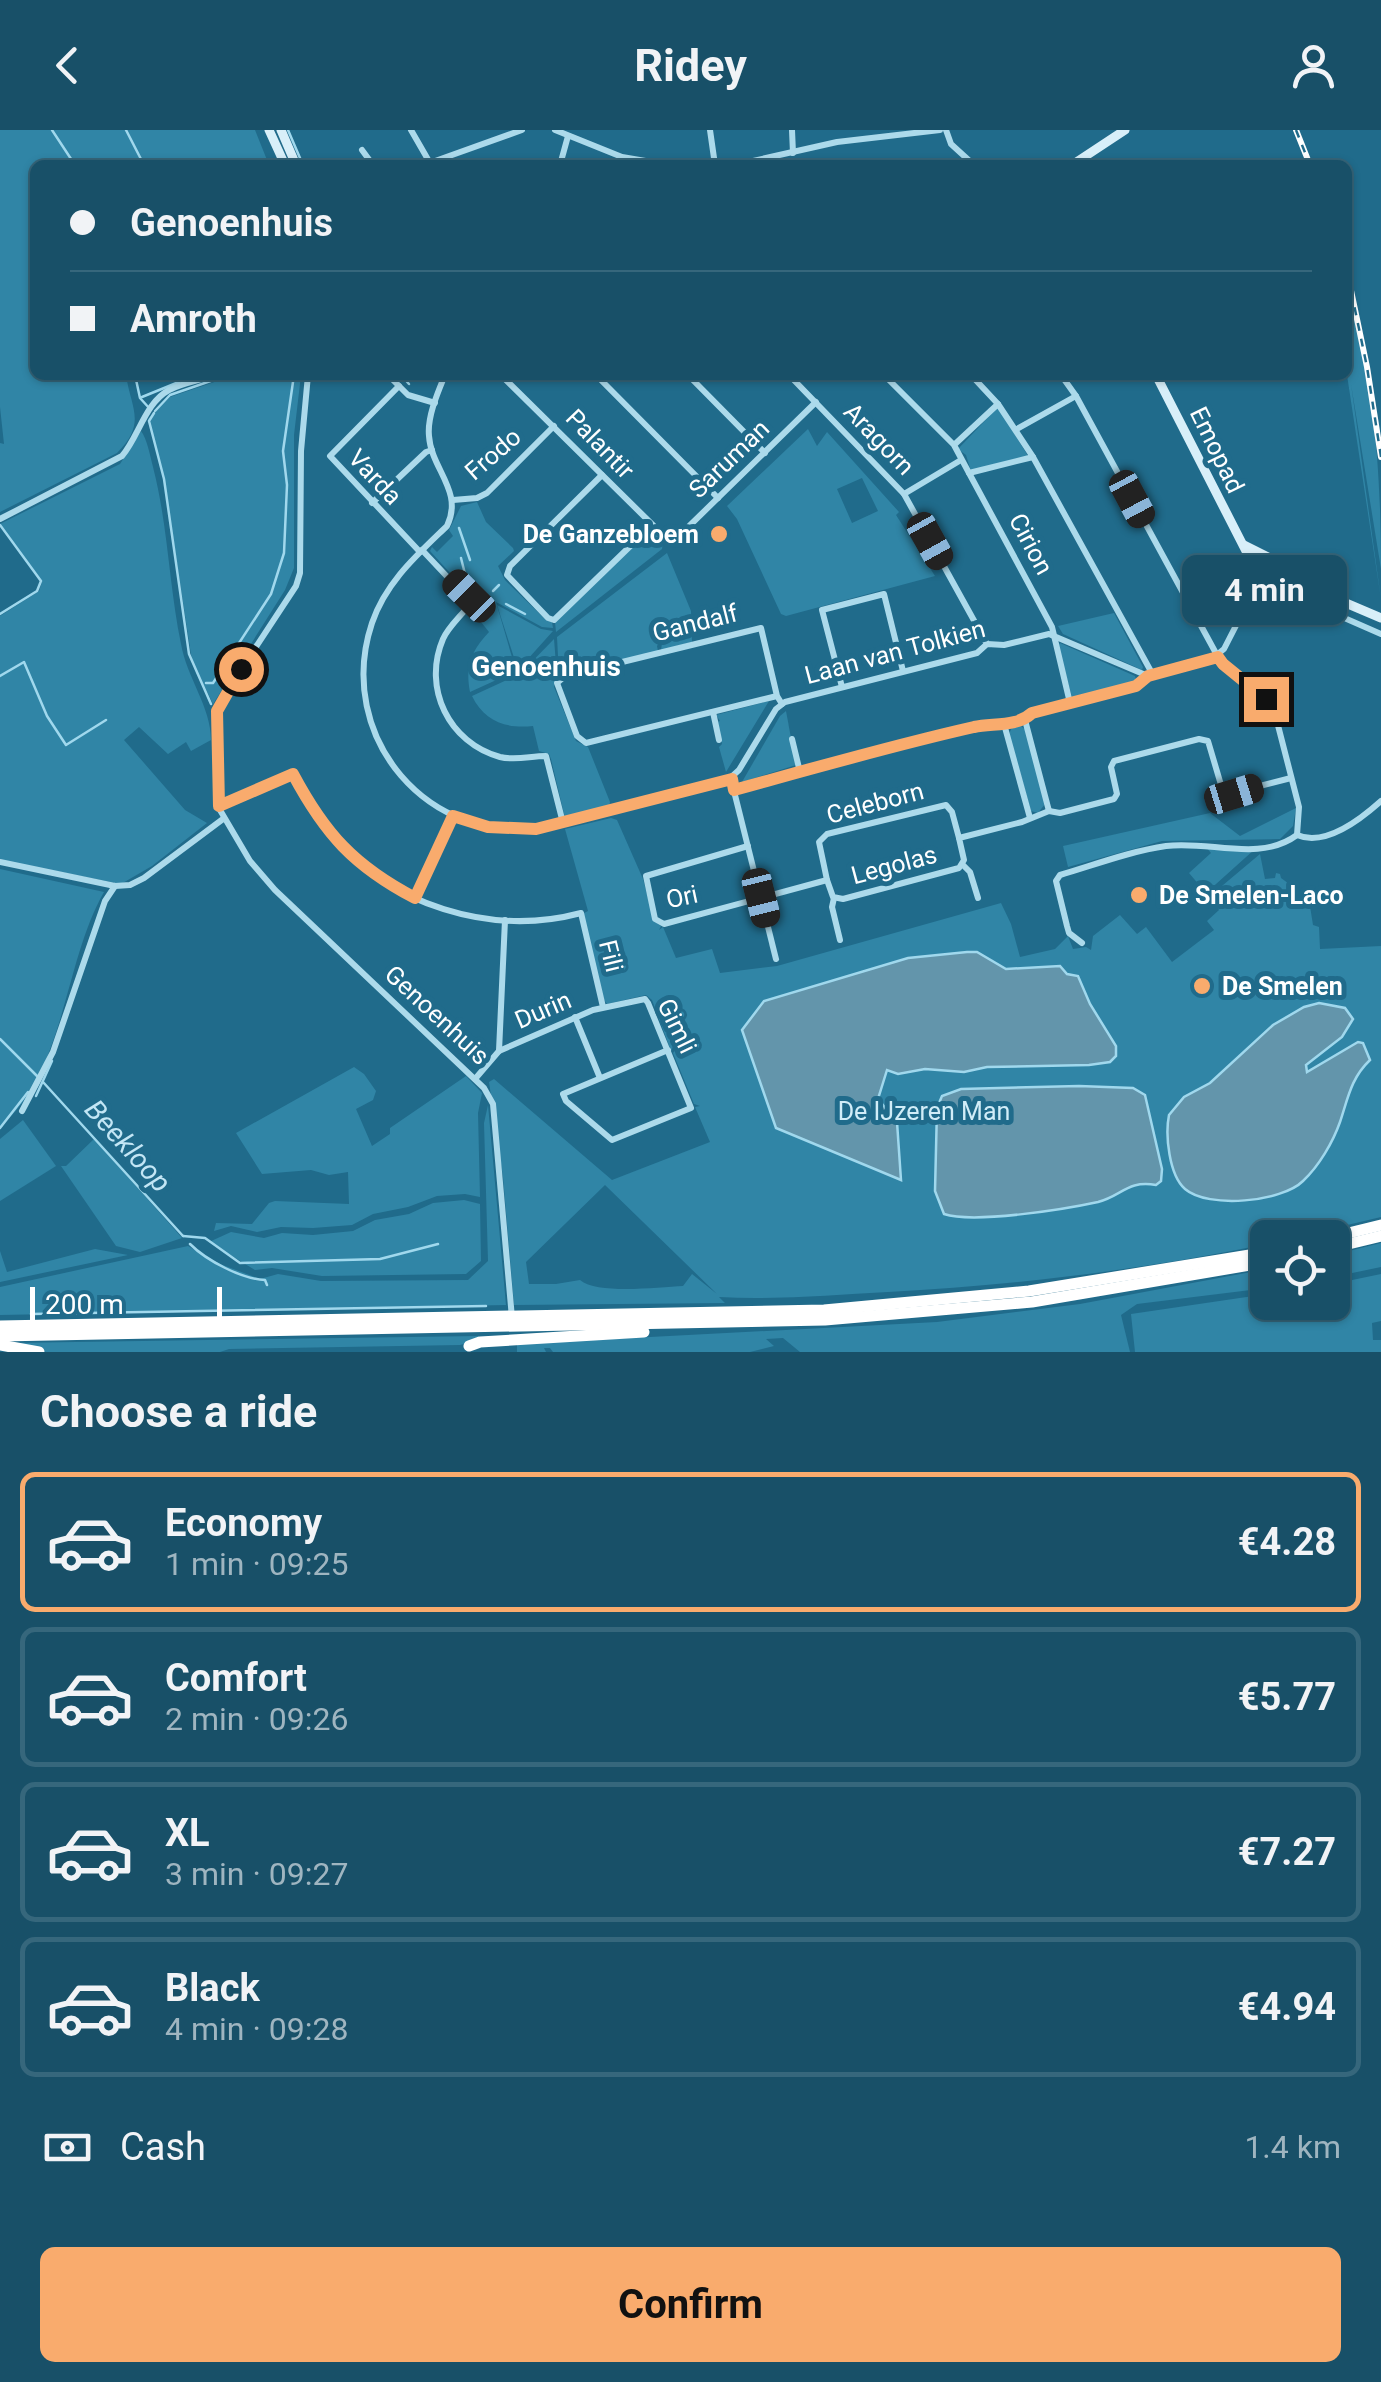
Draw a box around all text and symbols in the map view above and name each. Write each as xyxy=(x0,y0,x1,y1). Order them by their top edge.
icon: back xyxy=(40,38,95,93)
icon: person xyxy=(1286,38,1341,93)
text: Ridey xyxy=(634,39,747,92)
text: Genoenhuis xyxy=(130,201,333,245)
text: Amroth xyxy=(130,297,257,341)
street label: Aragorn xyxy=(838,397,920,481)
street label: Emopad xyxy=(1184,402,1250,498)
street label: Palantir xyxy=(560,403,640,485)
street label: Saruman xyxy=(683,414,775,504)
street label: Frodo xyxy=(459,422,527,486)
street label: Varda xyxy=(342,443,408,511)
car xyxy=(1105,465,1159,533)
car xyxy=(902,507,958,575)
street label: Cirion xyxy=(1003,509,1059,579)
place label: De Ganzebloem xyxy=(523,520,699,549)
marker: De Ganzebloem xyxy=(708,523,730,545)
callout: 4 min xyxy=(1184,554,1348,624)
car xyxy=(437,564,501,628)
text: 4 min xyxy=(1224,571,1305,609)
street label: Gandalf xyxy=(649,598,741,648)
street label: Laan van Tolkien xyxy=(802,614,988,690)
route start xyxy=(219,647,264,692)
district label: Genoenhuis xyxy=(471,650,621,683)
route end xyxy=(1244,677,1289,722)
car xyxy=(1201,771,1267,817)
street label: Celeborn xyxy=(823,776,927,830)
street label: Legolas xyxy=(848,840,940,890)
car xyxy=(739,865,783,931)
street label: Ori xyxy=(663,880,701,914)
place label: De Smelen-Laco xyxy=(1159,881,1344,910)
marker: De Smelen-Laco xyxy=(1128,884,1150,906)
street label: Fili xyxy=(593,937,629,975)
street label: Genoenhuis xyxy=(379,959,495,1071)
place label: De Smelen xyxy=(1222,972,1343,1001)
marker: De Smelen xyxy=(1191,975,1213,997)
street label: Durin xyxy=(510,985,576,1035)
street label: Gimli xyxy=(651,994,703,1058)
water label: Beekloop xyxy=(78,1093,178,1199)
park label: De IJzeren Man xyxy=(838,1097,1010,1126)
map controls xyxy=(1250,1220,1350,1320)
button: locate xyxy=(1250,1220,1350,1320)
scale bar xyxy=(30,1282,222,1326)
text: 200 m xyxy=(45,1288,124,1321)
text: Choose a ride xyxy=(40,1385,317,1438)
icon: car xyxy=(45,1497,135,1587)
text: Economy xyxy=(165,1501,322,1545)
text: €4.28 xyxy=(1238,1520,1336,1564)
text: 1 min · 09:25 xyxy=(165,1545,348,1583)
icon: car xyxy=(45,1652,135,1742)
text: Comfort xyxy=(165,1656,307,1700)
text: €5.77 xyxy=(1238,1675,1336,1719)
text: 2 min · 09:26 xyxy=(165,1700,348,1738)
icon: car xyxy=(45,1807,135,1897)
text: XL xyxy=(165,1811,210,1855)
text: €7.27 xyxy=(1238,1830,1336,1874)
text: 3 min · 09:27 xyxy=(165,1855,348,1893)
icon: car xyxy=(45,1962,135,2052)
text: Black xyxy=(165,1966,260,2010)
text: €4.94 xyxy=(1238,1985,1336,2029)
text: 4 min · 09:28 xyxy=(165,2010,348,2048)
icon: cash xyxy=(40,2120,95,2175)
text: Cash xyxy=(120,2125,206,2169)
text: 1.4 km xyxy=(1244,2128,1341,2166)
button: Confirm xyxy=(40,2247,1341,2362)

